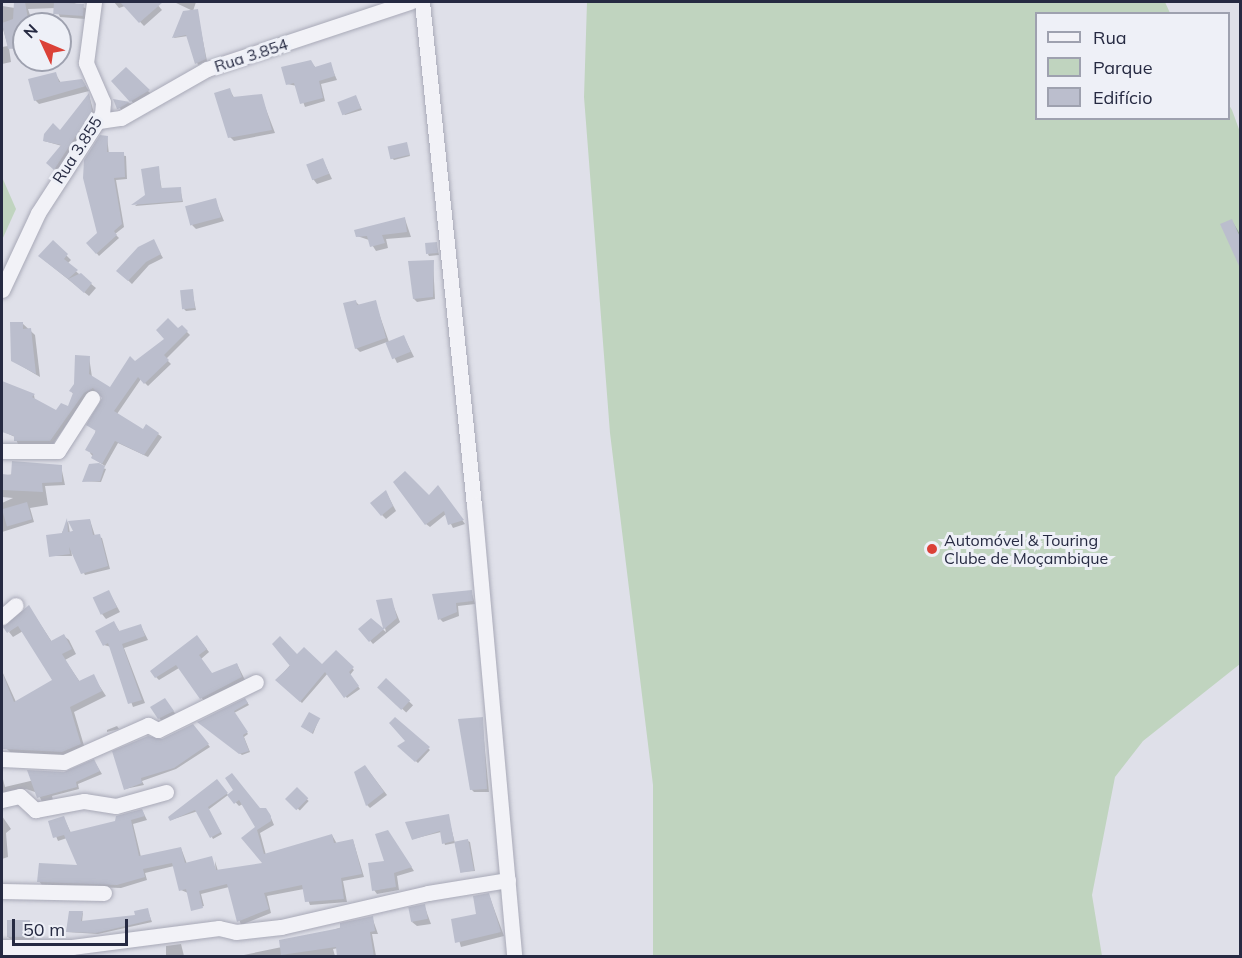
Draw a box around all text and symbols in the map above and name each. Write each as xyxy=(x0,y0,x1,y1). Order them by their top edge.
north arrow xyxy=(12,12,72,72)
legend xyxy=(1035,12,1230,120)
text: N xyxy=(19,20,42,42)
text: Rua xyxy=(1093,26,1127,49)
street label: Rua 3.854 xyxy=(212,34,290,76)
text: Parque xyxy=(1093,56,1152,79)
text: Edifício xyxy=(1093,86,1152,109)
street label: Rua 3.855 xyxy=(48,113,106,187)
place label: Automóvel & Touring Clube de Moçambique xyxy=(944,530,1108,568)
marker: Automóvel & Touring Clube de Moçambique xyxy=(925,542,939,556)
scale bar xyxy=(15,907,130,945)
text: 50 m xyxy=(23,918,65,941)

